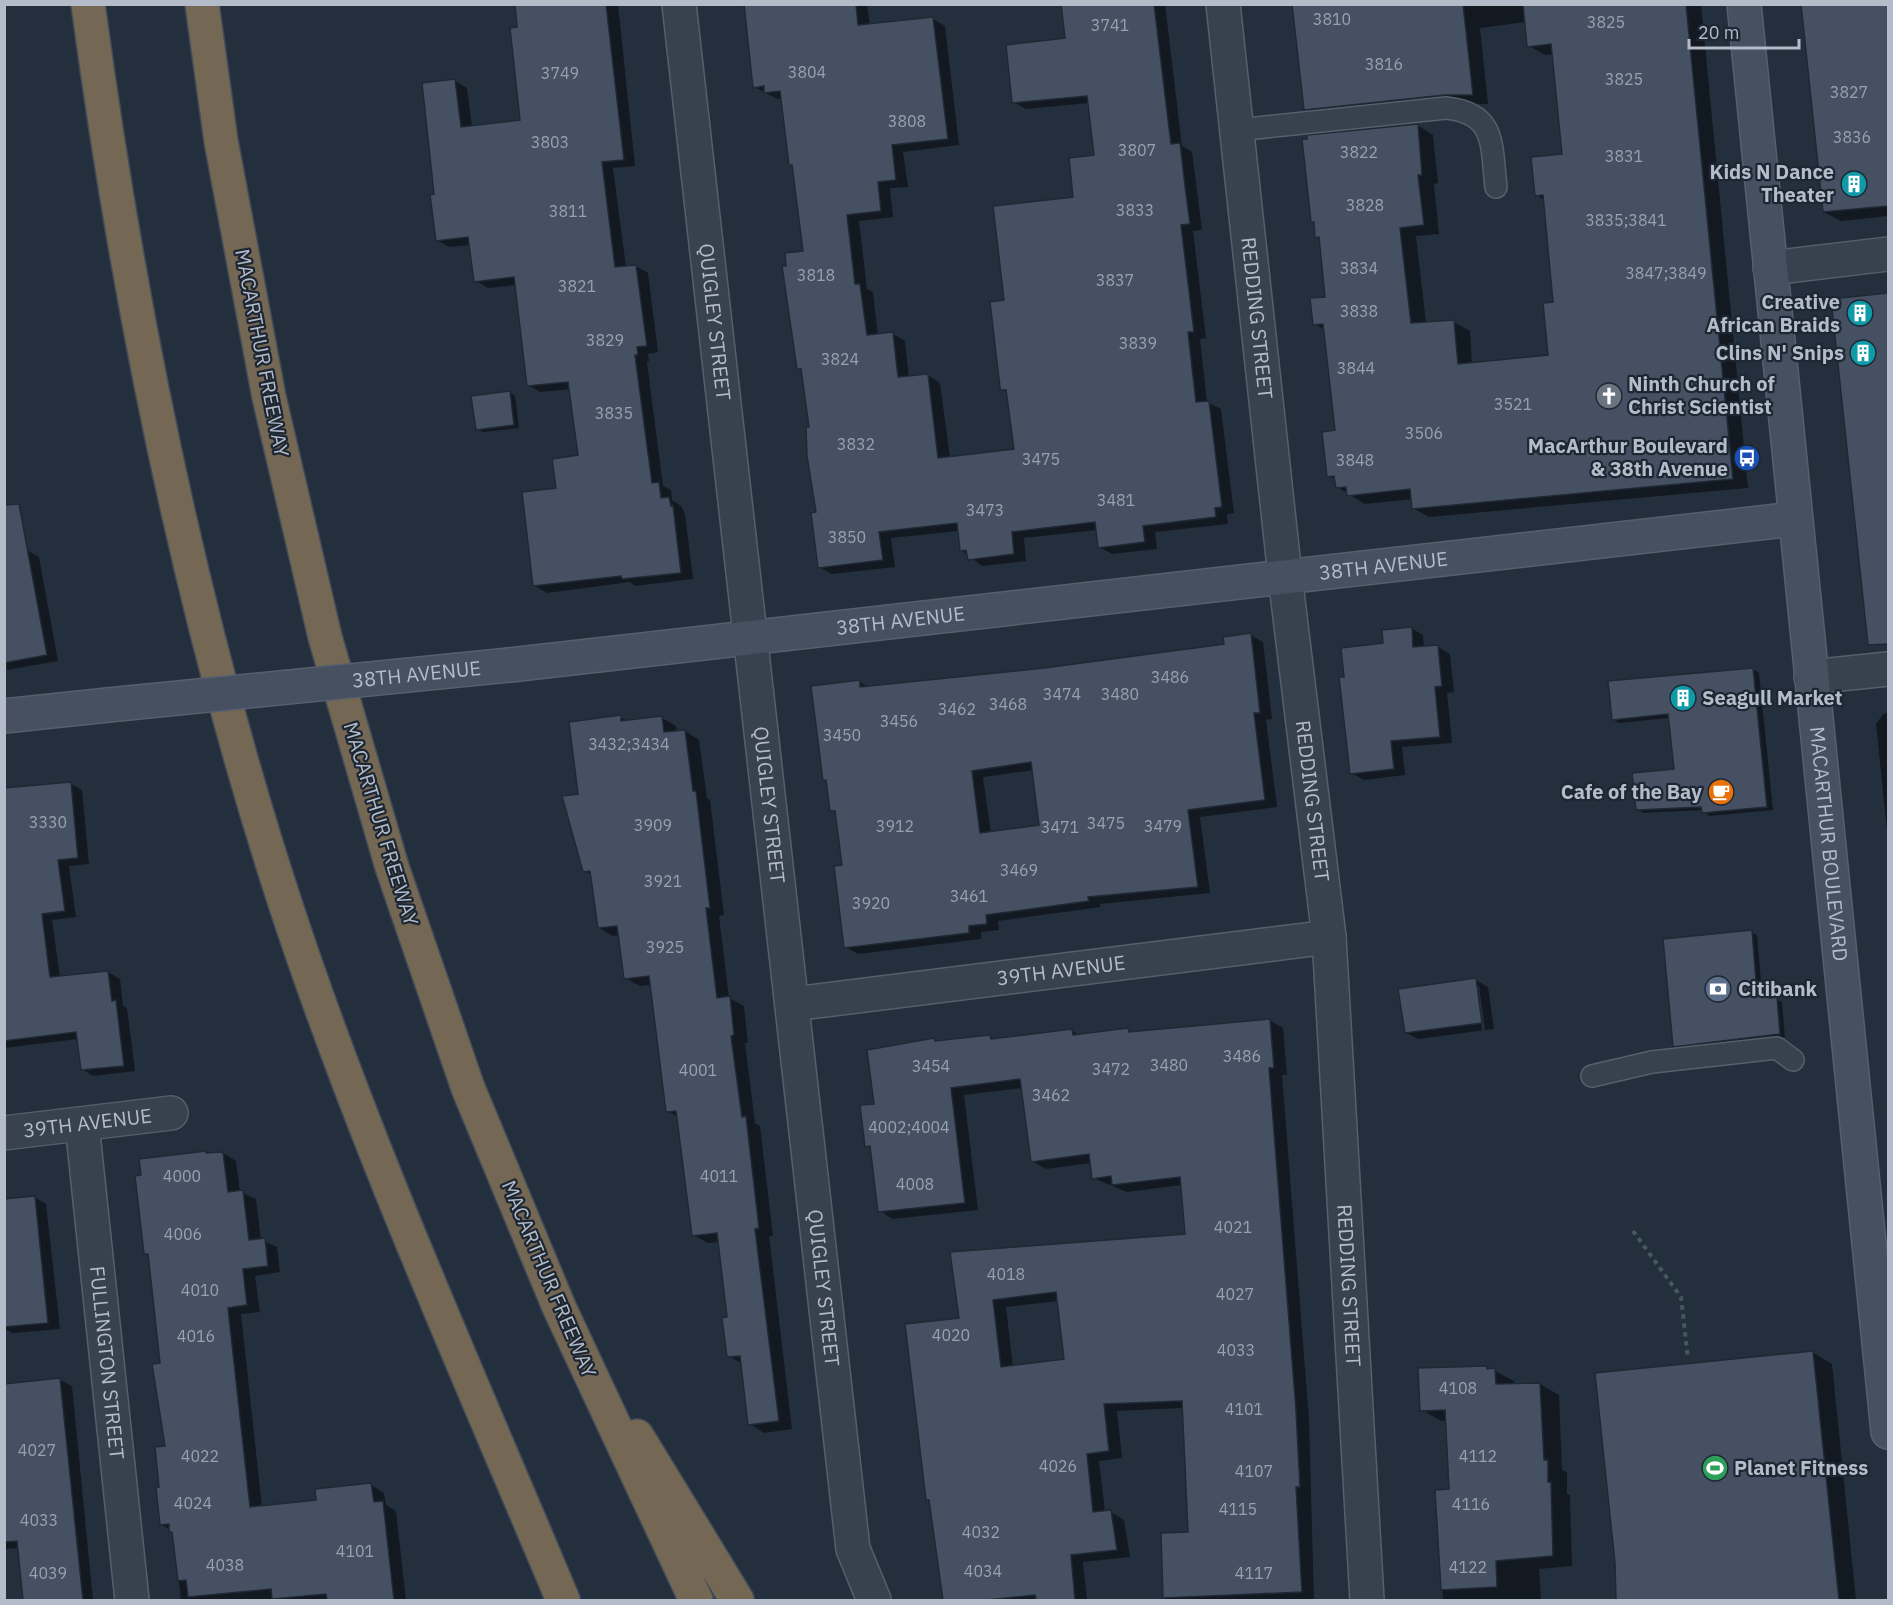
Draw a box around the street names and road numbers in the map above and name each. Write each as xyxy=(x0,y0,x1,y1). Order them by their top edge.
street label: REDDING STREET xyxy=(1235,236,1280,400)
street label: QUIGLEY STREET xyxy=(693,242,738,402)
street label: MACARTHUR FREEWAY xyxy=(229,246,296,459)
street label: 38TH AVENUE xyxy=(1317,545,1449,586)
street label: 38TH AVENUE xyxy=(835,599,966,641)
street label: 38TH AVENUE xyxy=(351,654,482,694)
street label: MACARTHUR FREEWAY xyxy=(338,719,425,929)
street label: REDDING STREET xyxy=(1290,719,1336,883)
street label: QUIGLEY STREET xyxy=(747,725,792,885)
street label: MACARTHUR BOULEVARD xyxy=(1804,725,1854,962)
street label: 39TH AVENUE xyxy=(995,949,1127,991)
street label: 39TH AVENUE xyxy=(21,1101,153,1144)
street label: MACARTHUR FREEWAY xyxy=(496,1176,603,1382)
street label: REDDING STREET xyxy=(1331,1203,1368,1367)
street label: QUIGLEY STREET xyxy=(802,1208,846,1368)
street label: FULLINGTON STREET xyxy=(84,1264,131,1461)

